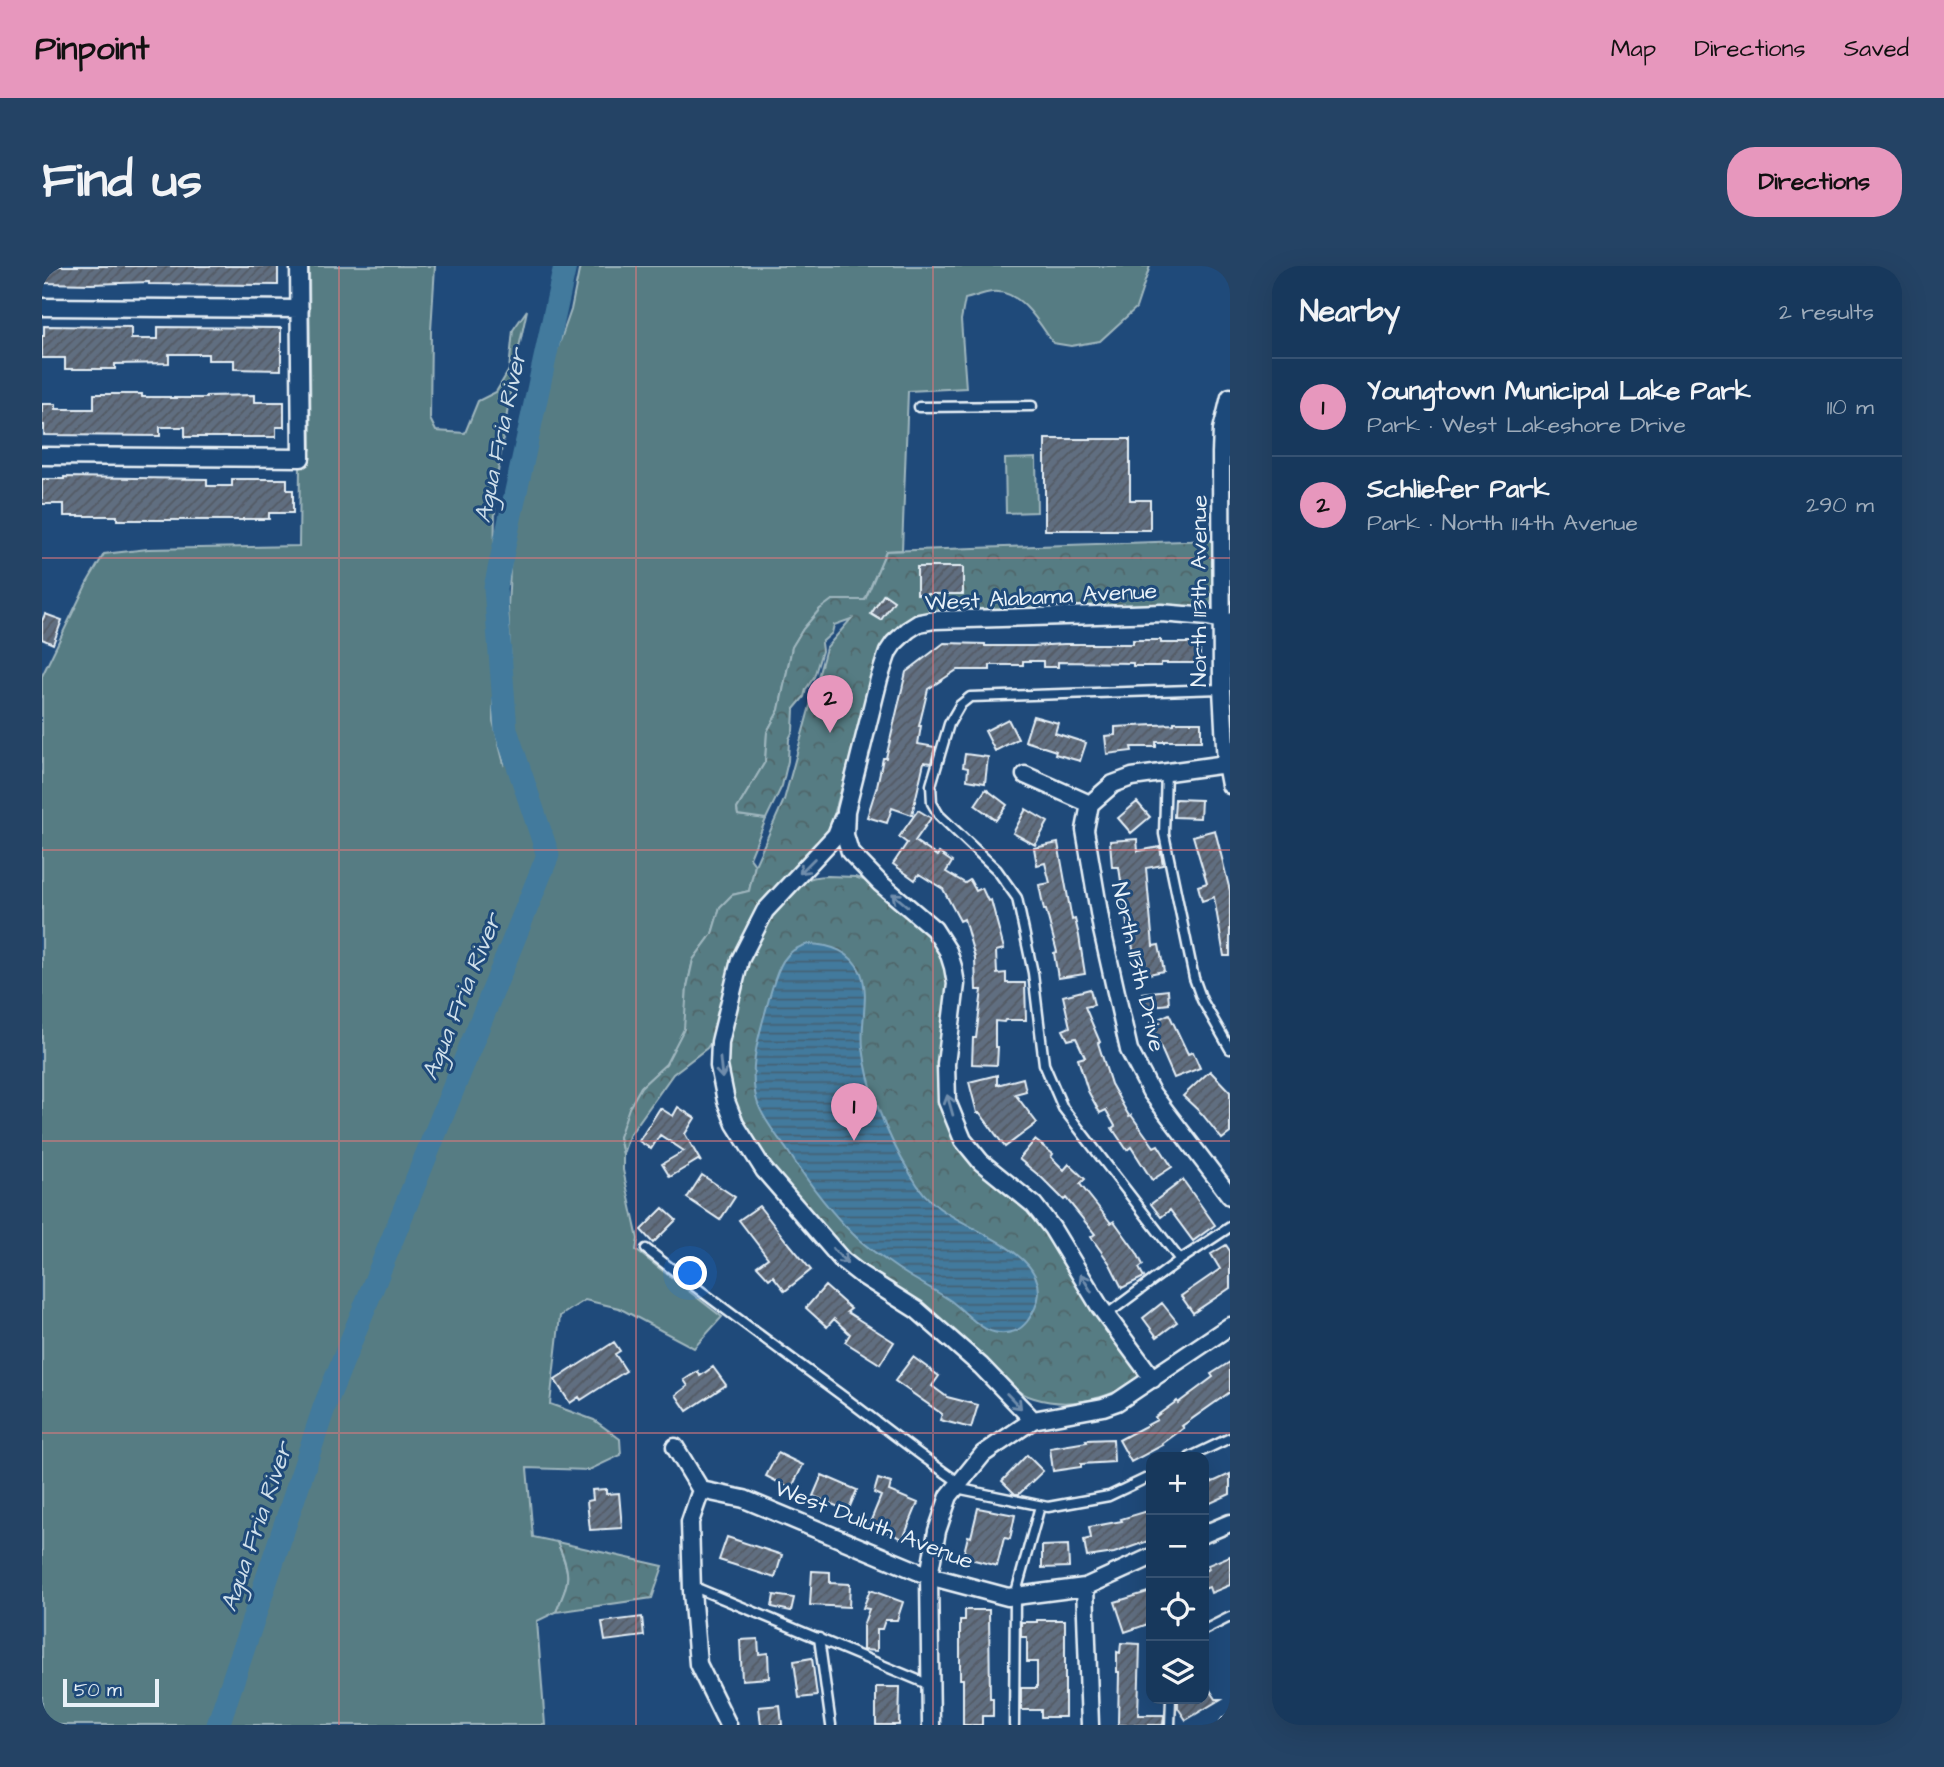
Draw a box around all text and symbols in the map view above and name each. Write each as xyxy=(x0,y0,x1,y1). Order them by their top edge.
text: Pinpoint xyxy=(35,26,149,72)
text: Map xyxy=(1611,32,1656,66)
text: Directions xyxy=(1694,32,1806,66)
text: Saved xyxy=(1844,32,1909,66)
button: Directions xyxy=(1727,147,1902,217)
text: Find us xyxy=(42,148,202,216)
text: Nearby xyxy=(1300,291,1400,333)
text: 2 results xyxy=(1779,296,1874,328)
water label: Agua Fria River xyxy=(466,343,538,526)
text: Youngtown Municipal Lake Park xyxy=(1367,373,1751,409)
text: 1 xyxy=(1322,391,1324,423)
text: 110 m xyxy=(1826,391,1874,423)
text: Park · West Lakeshore Drive xyxy=(1367,409,1686,441)
text: Schliefer Park xyxy=(1367,471,1550,507)
text: 2 xyxy=(1316,489,1330,521)
text: 290 m xyxy=(1806,489,1874,521)
street label: North 113th Avenue xyxy=(1183,495,1215,687)
text: Park · North 114th Avenue xyxy=(1367,507,1638,539)
street label: West Alabama Avenue xyxy=(924,575,1158,619)
pin: 2 xyxy=(807,675,853,733)
one-way arrow xyxy=(798,857,815,874)
street label: North 113th Drive xyxy=(1103,879,1173,1055)
one-way arrow xyxy=(891,892,909,908)
water label: Agua Fria River xyxy=(413,906,513,1086)
one-way arrow xyxy=(714,1056,727,1079)
pin: 1 xyxy=(831,1083,877,1141)
one-way arrow xyxy=(943,1095,956,1117)
one-way arrow xyxy=(831,1248,848,1265)
your location xyxy=(673,1256,707,1290)
one-way arrow xyxy=(1078,1273,1092,1293)
one-way arrow xyxy=(1006,1392,1023,1409)
water label: Agua Fria River xyxy=(212,1435,304,1616)
map controls xyxy=(1146,1452,1209,1704)
button: + xyxy=(1146,1452,1209,1515)
street label: West Duluth Avenue xyxy=(770,1472,978,1578)
button: − xyxy=(1146,1515,1209,1578)
button: locate xyxy=(1146,1578,1209,1641)
button: layers xyxy=(1146,1641,1209,1704)
scale bar xyxy=(63,1676,159,1708)
text: 50 m xyxy=(74,1677,122,1704)

